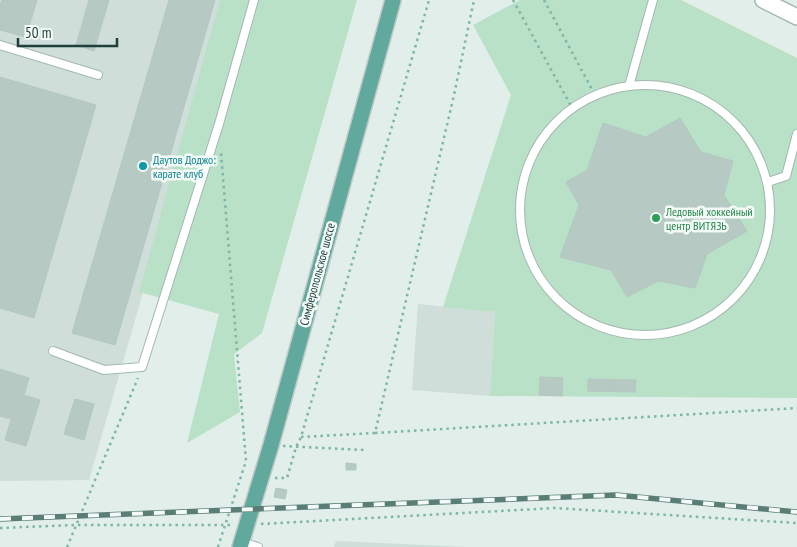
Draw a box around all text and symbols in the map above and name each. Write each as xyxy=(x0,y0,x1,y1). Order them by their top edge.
scale bar xyxy=(18,15,116,47)
text: 50 m xyxy=(25,23,51,42)
place label: Даутов Доджо: карате клуб xyxy=(153,152,216,181)
marker: Даутов Доджо: карате клуб xyxy=(137,160,149,172)
place label: Ледовый хоккейный центр ВИТЯЗЬ xyxy=(665,204,753,233)
marker: Ледовый хоккейный центр ВИТЯЗЬ xyxy=(650,212,662,224)
street label: Симферопольское шоссе xyxy=(296,221,338,327)

